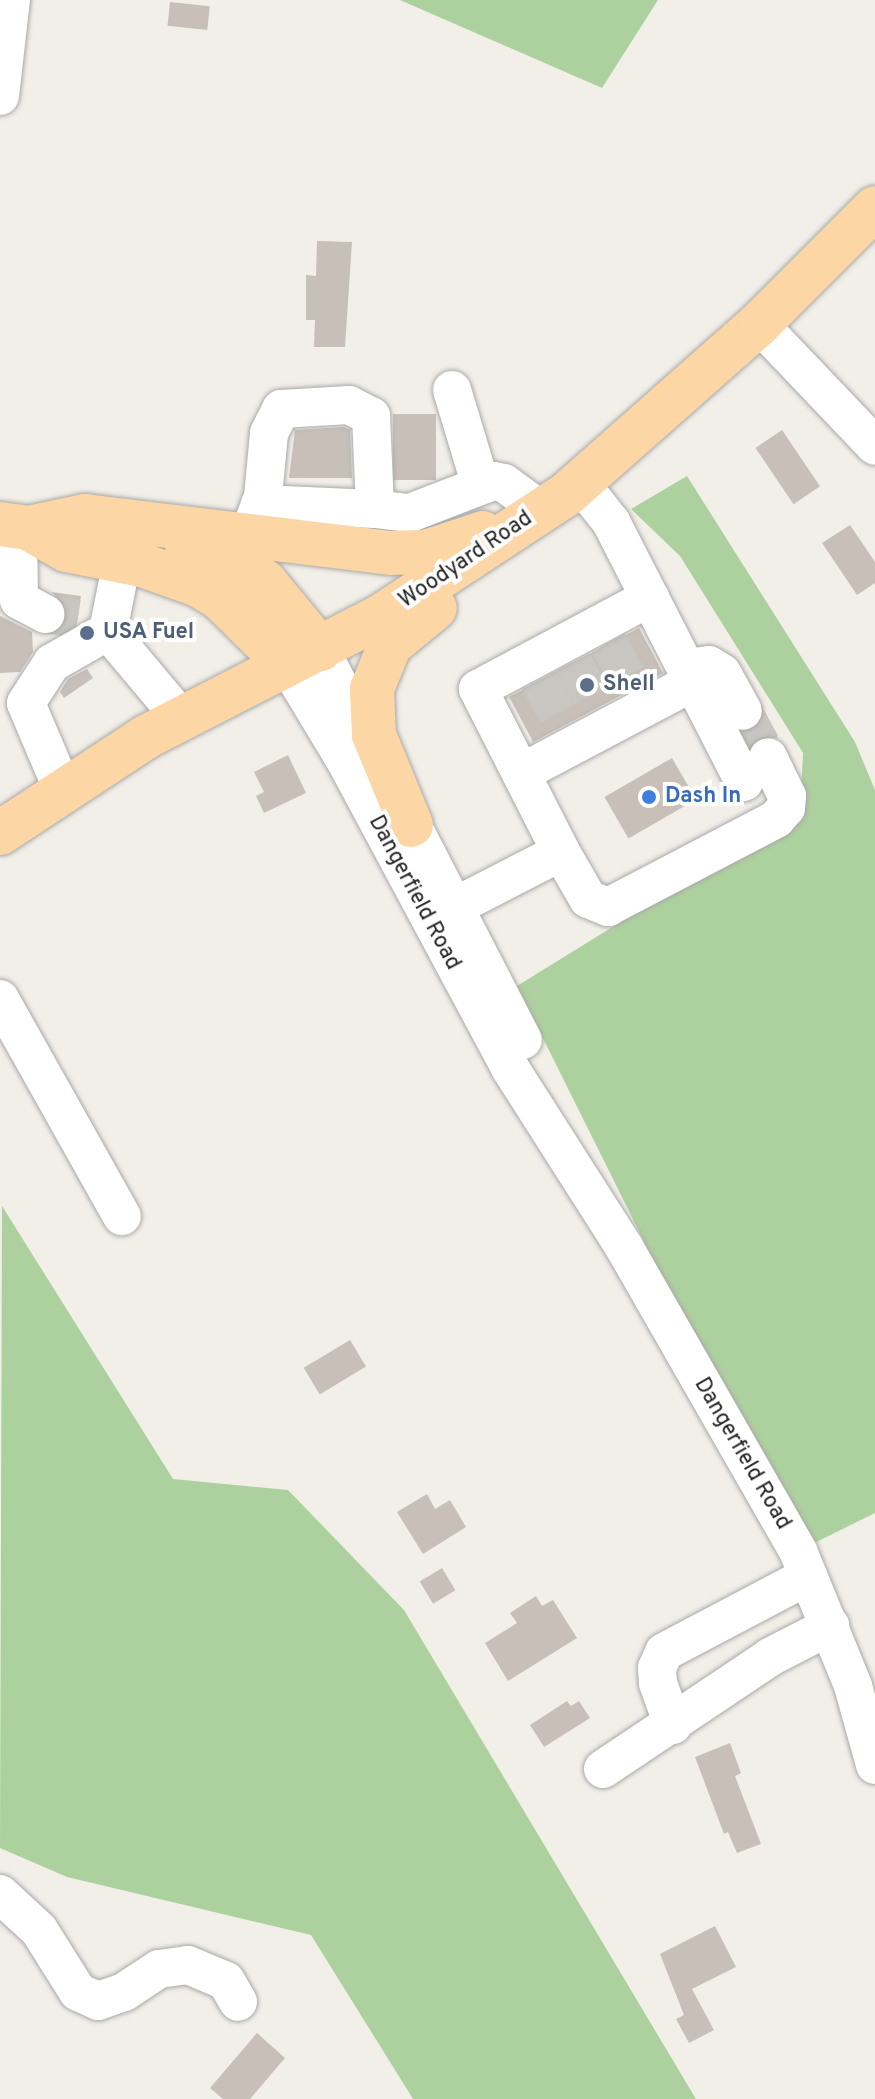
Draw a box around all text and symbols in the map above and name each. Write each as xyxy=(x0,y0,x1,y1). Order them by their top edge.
street label: Woodyard Road xyxy=(394,506,538,614)
place label: USA Fuel xyxy=(103,620,195,646)
marker: USA Fuel xyxy=(78,624,96,642)
place label: Shell xyxy=(603,672,655,698)
marker: Shell xyxy=(578,676,596,694)
place label: Dash In xyxy=(665,784,741,810)
marker: Dash In xyxy=(640,788,658,806)
street label: Dangerfield Road xyxy=(362,811,466,975)
street label: Dangerfield Road xyxy=(688,1373,796,1535)

